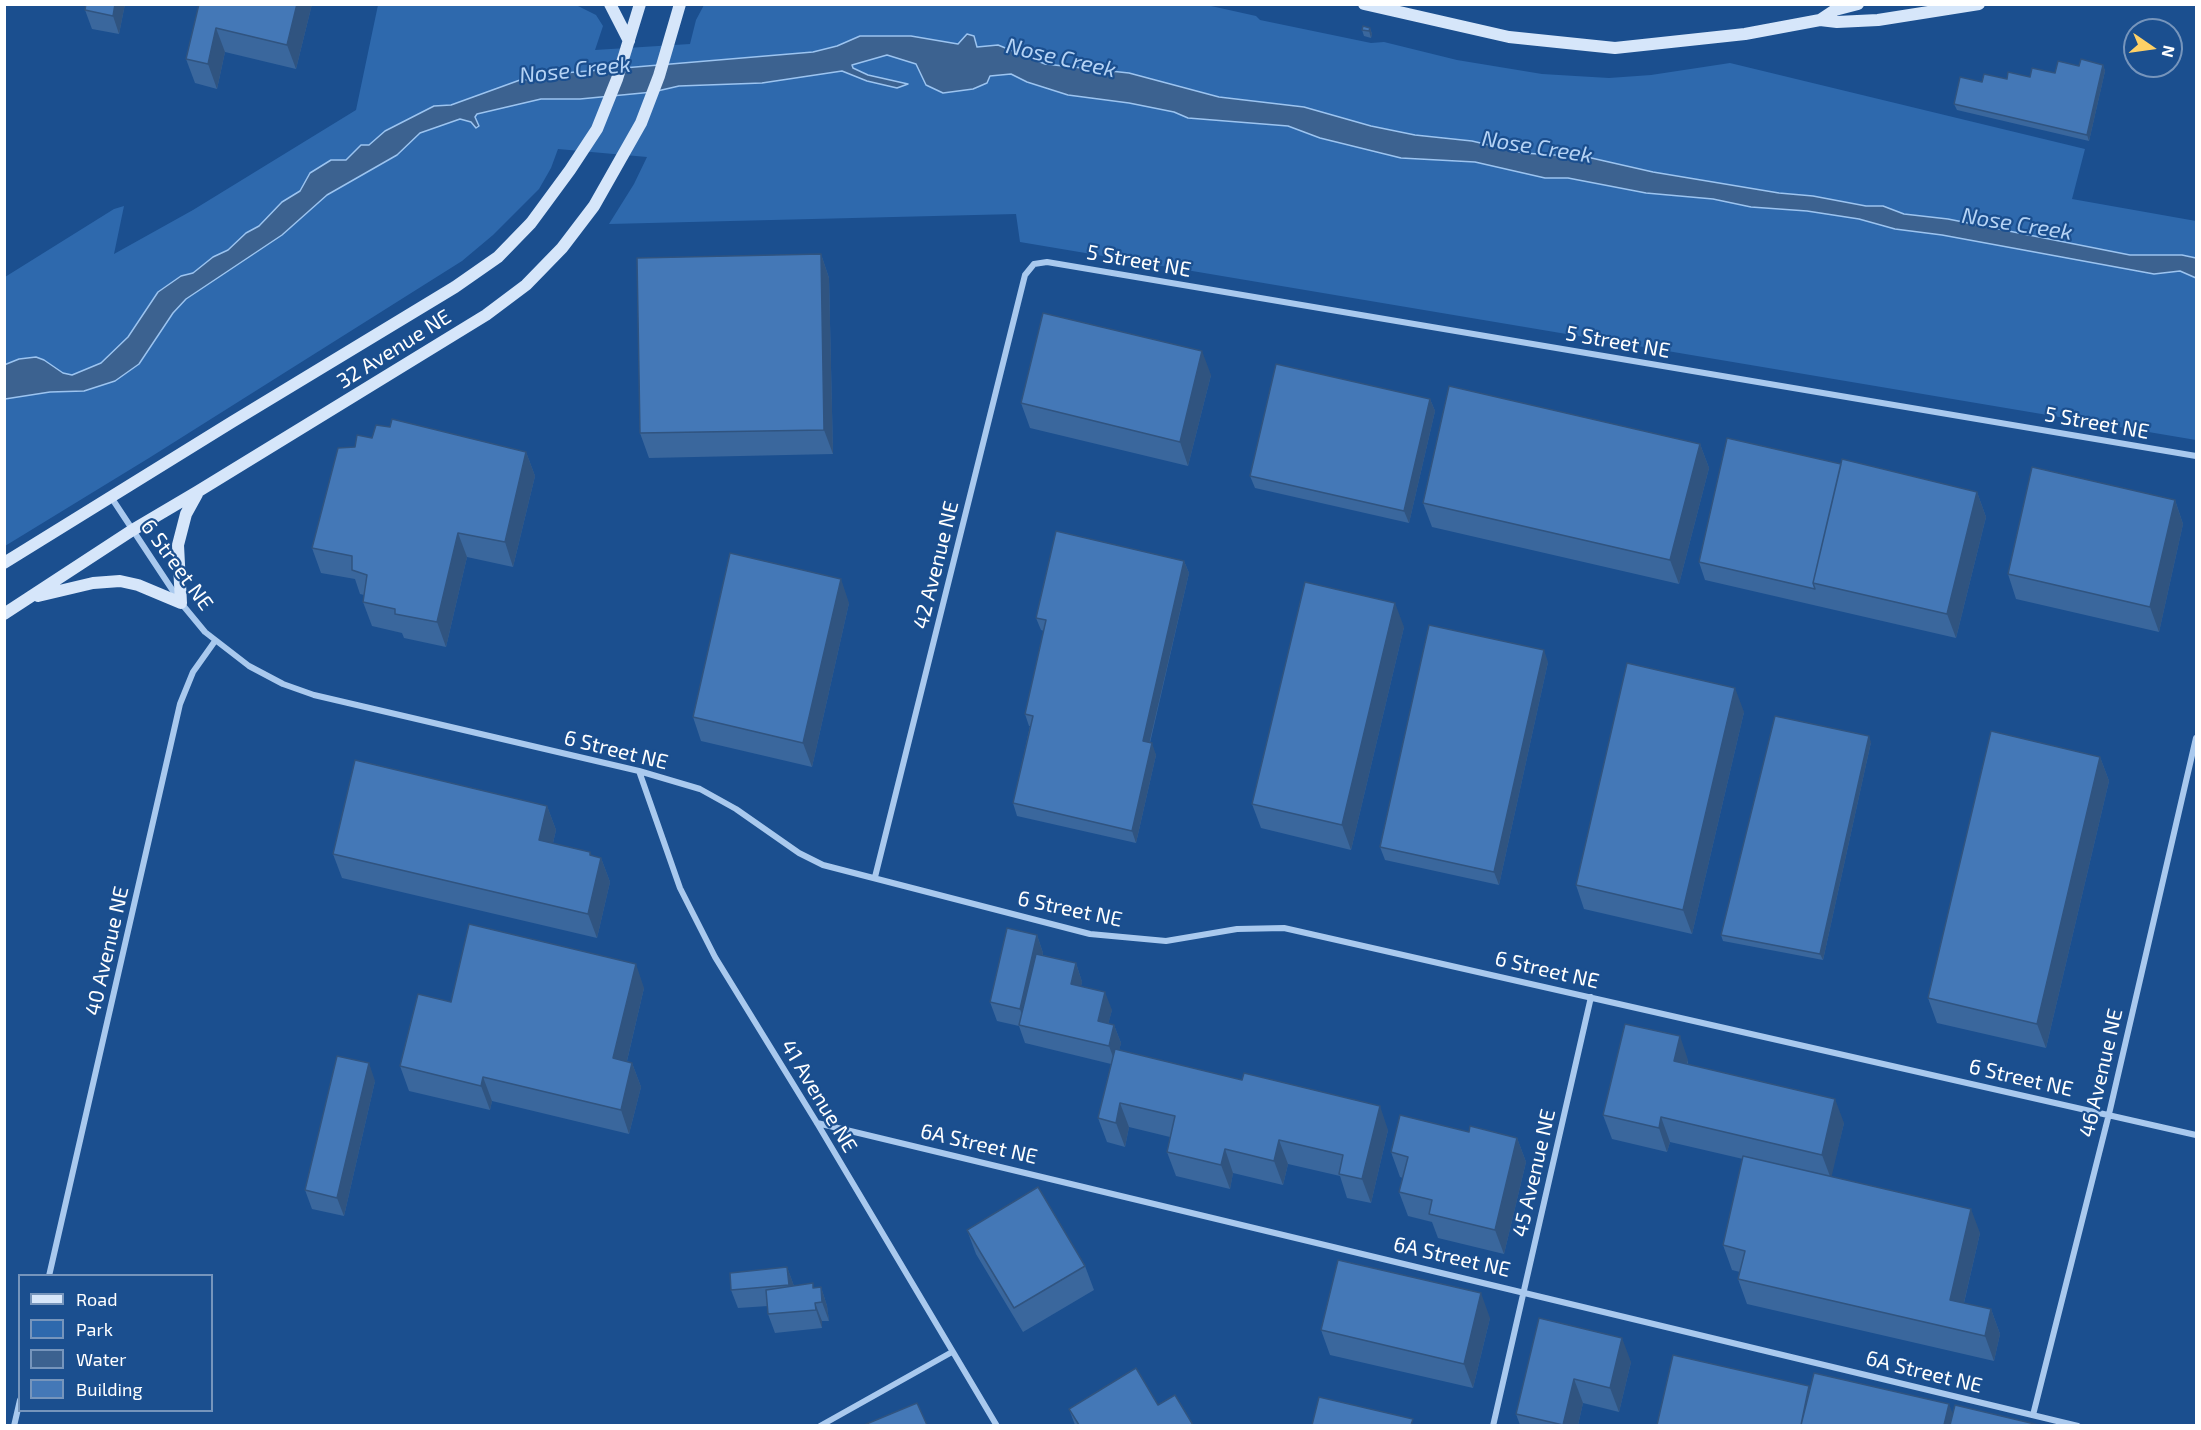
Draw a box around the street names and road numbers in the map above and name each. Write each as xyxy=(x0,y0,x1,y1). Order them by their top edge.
street label: 5 Street NE xyxy=(1085,239,1193,283)
street label: 32 Avenue NE xyxy=(332,304,456,394)
street label: 5 Street NE xyxy=(1564,320,1672,364)
street label: 5 Street NE xyxy=(2043,401,2151,445)
street label: 42 Avenue NE xyxy=(908,498,964,632)
street label: 6 Street NE xyxy=(136,515,218,615)
street label: 6 Street NE xyxy=(561,725,671,775)
street label: 40 Avenue NE xyxy=(80,884,134,1018)
street label: 6 Street NE xyxy=(1015,886,1125,932)
street label: 6 Street NE xyxy=(1492,946,1602,994)
street label: 46 Avenue NE xyxy=(2074,1006,2128,1140)
street label: 41 Avenue NE xyxy=(775,1035,863,1157)
street label: 6 Street NE xyxy=(1966,1054,2076,1102)
street label: 45 Avenue NE xyxy=(1507,1107,1561,1239)
street label: 6A Street NE xyxy=(918,1118,1040,1170)
street label: 6A Street NE xyxy=(1391,1231,1513,1283)
street label: 6A Street NE xyxy=(1863,1345,1985,1399)

